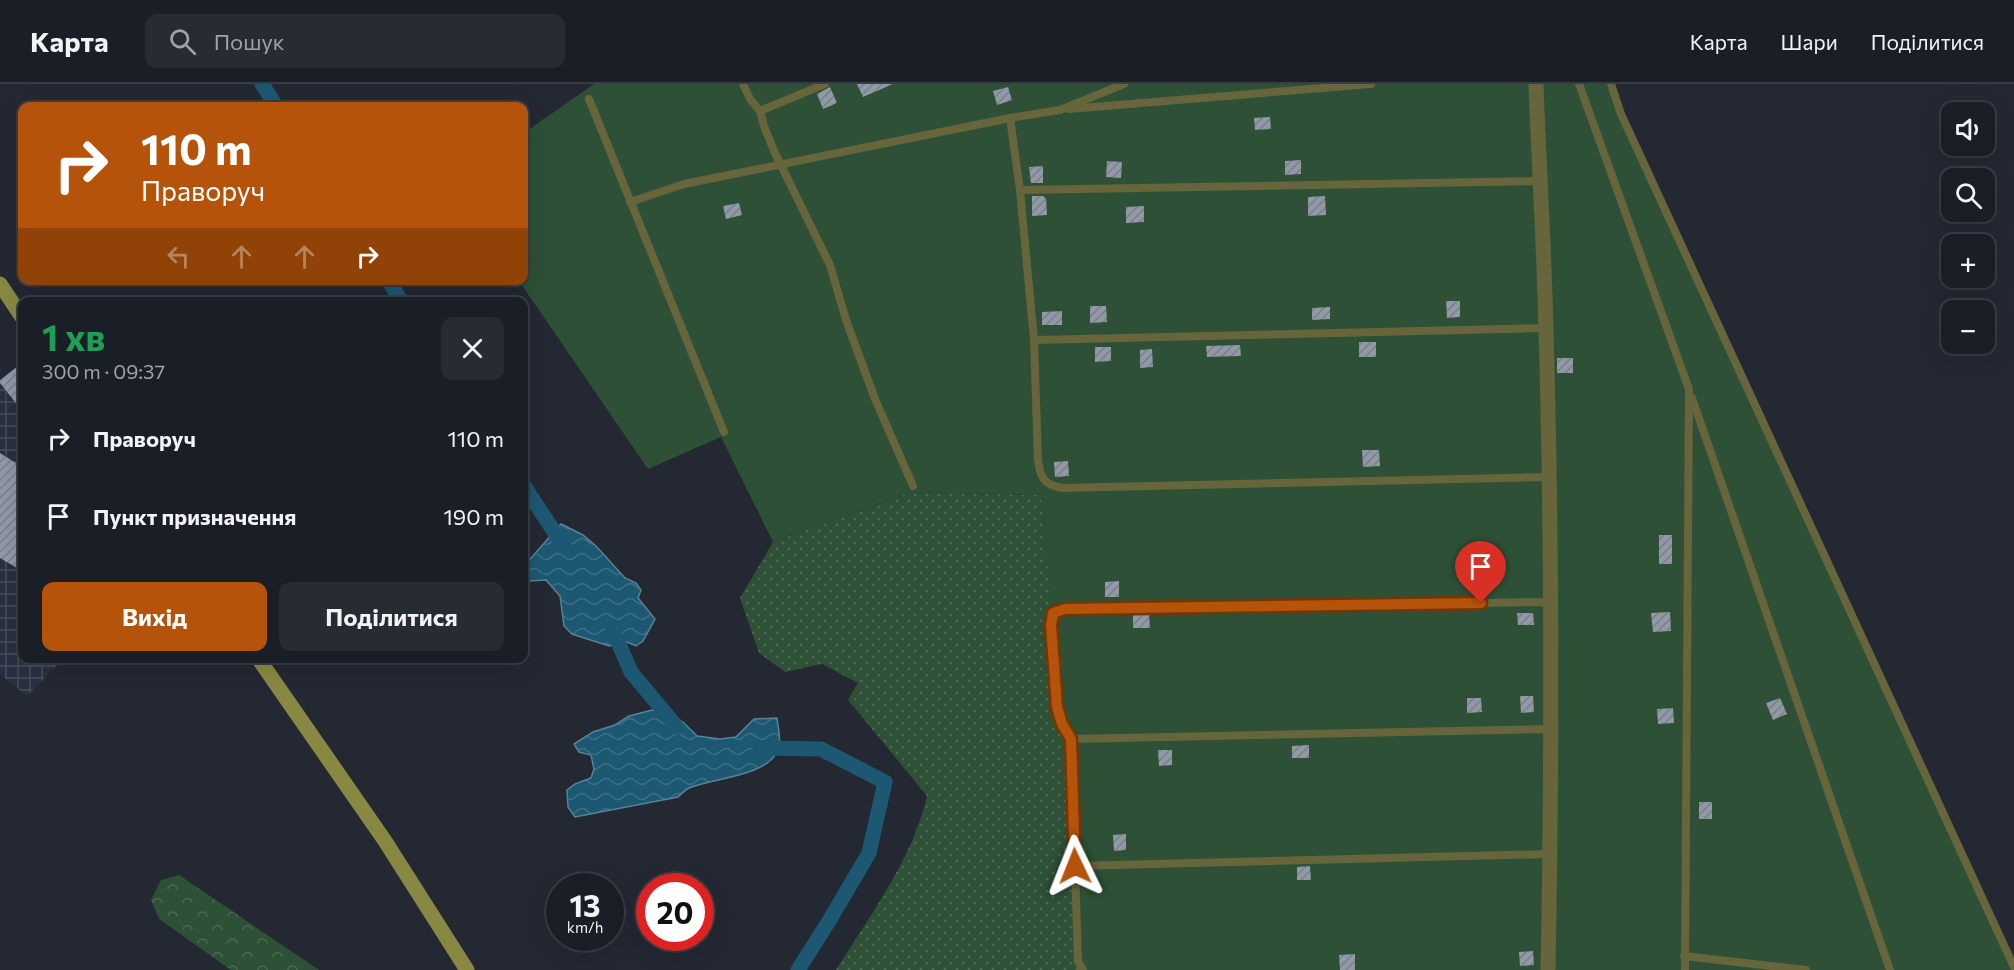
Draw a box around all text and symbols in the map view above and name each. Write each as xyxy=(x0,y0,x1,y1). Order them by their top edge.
search box xyxy=(145,14,565,68)
text: Карта xyxy=(30,24,109,58)
icon: search xyxy=(166,25,199,58)
text: Пошук xyxy=(214,28,285,55)
text: Карта xyxy=(1690,29,1748,54)
text: Шари xyxy=(1781,29,1838,54)
text: Поділитися xyxy=(1871,29,1984,54)
map controls xyxy=(1941,102,1995,354)
button: sound xyxy=(1941,102,1995,156)
text: 110 m xyxy=(141,122,252,174)
icon: right xyxy=(42,126,120,204)
button: search xyxy=(1941,168,1995,222)
text: Праворуч xyxy=(141,174,265,207)
button: + xyxy=(1941,234,1995,288)
icon: left xyxy=(162,240,195,273)
icon: ahead xyxy=(225,240,258,273)
icon: ahead xyxy=(288,240,321,273)
icon: right xyxy=(351,240,384,273)
button: − xyxy=(1941,300,1995,354)
text: 1 хв xyxy=(42,314,105,358)
button: close xyxy=(441,317,504,380)
text: 300 m · 09:37 xyxy=(42,359,165,383)
icon: right xyxy=(42,422,75,455)
text: Праворуч xyxy=(93,425,196,452)
text: 110 m xyxy=(447,425,504,452)
icon: arrive xyxy=(42,500,75,533)
text: Пункт призначення xyxy=(93,503,296,530)
text: 190 m xyxy=(443,503,504,530)
pin xyxy=(1455,541,1506,603)
icon: arrive xyxy=(1464,550,1497,583)
button: Вихід xyxy=(42,582,267,651)
button: Поділитися xyxy=(279,582,504,651)
position arrow xyxy=(1043,834,1107,898)
speed limit sign: 20 xyxy=(636,873,714,951)
text: 13 xyxy=(569,886,601,923)
text: km/h xyxy=(567,918,603,936)

